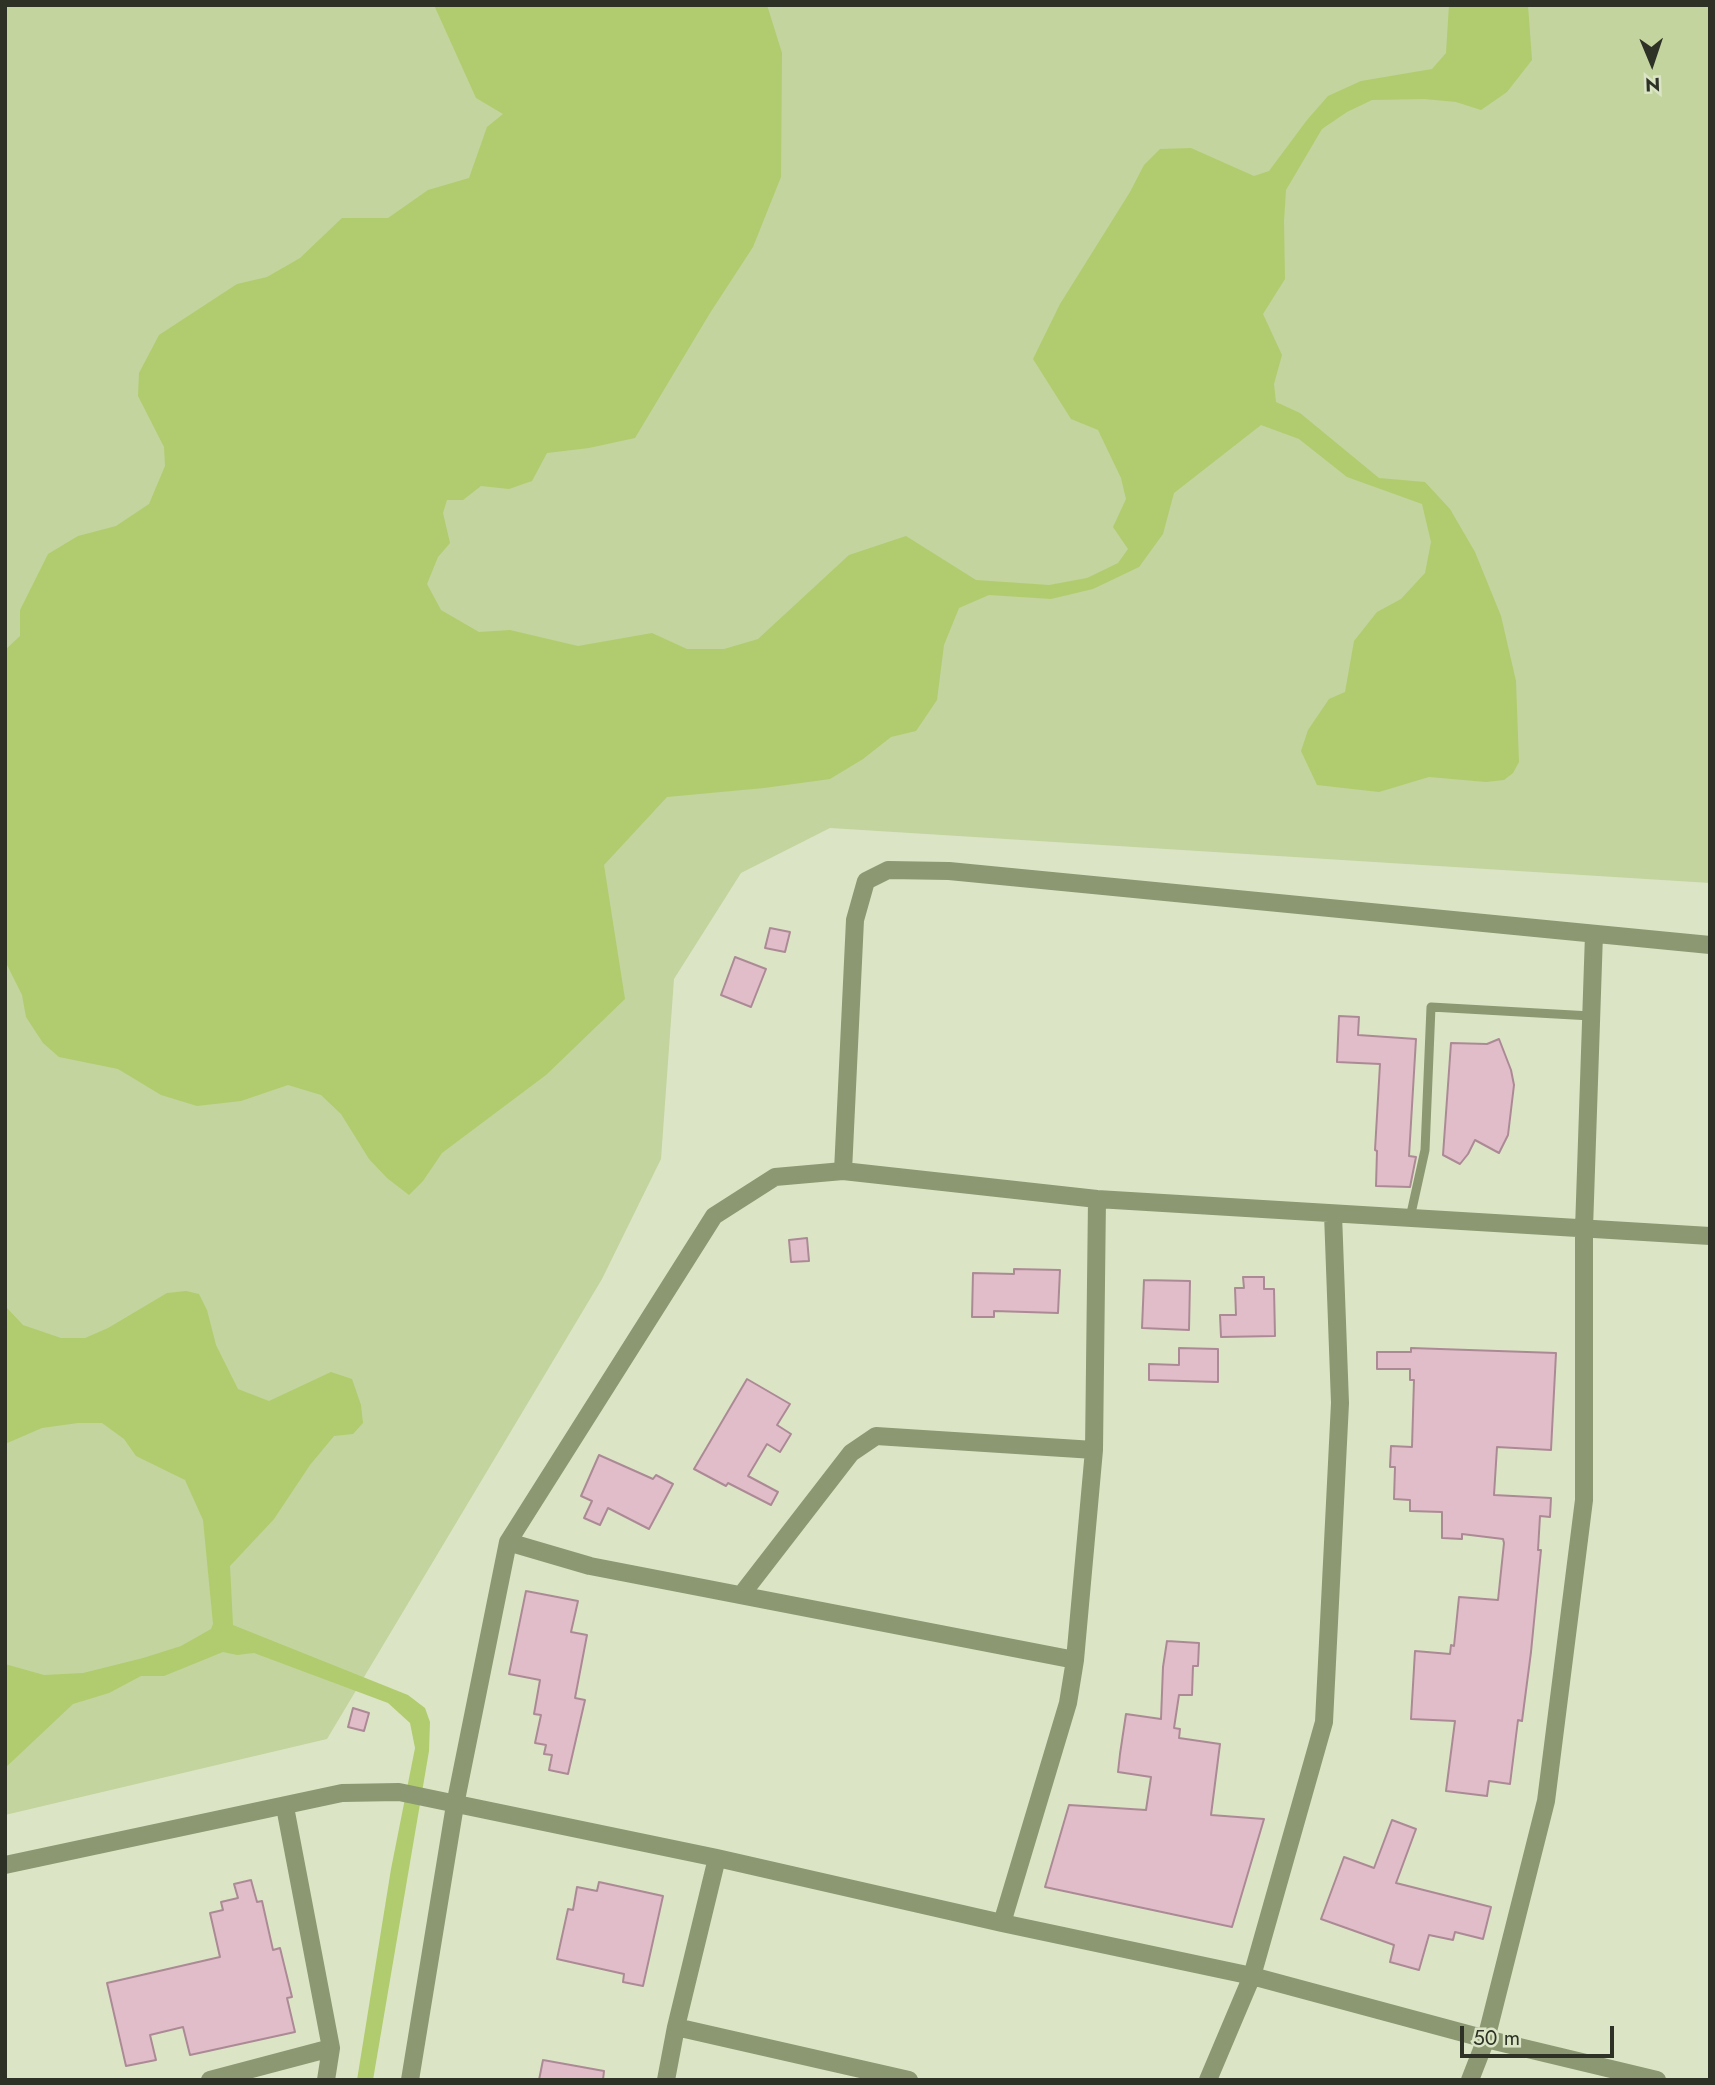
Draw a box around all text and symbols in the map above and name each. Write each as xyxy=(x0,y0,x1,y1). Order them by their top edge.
north arrow xyxy=(1617,28,1687,98)
text: N xyxy=(1645,71,1661,98)
scale bar xyxy=(1463,2011,1617,2056)
text: 50 m xyxy=(1473,2023,1520,2053)

